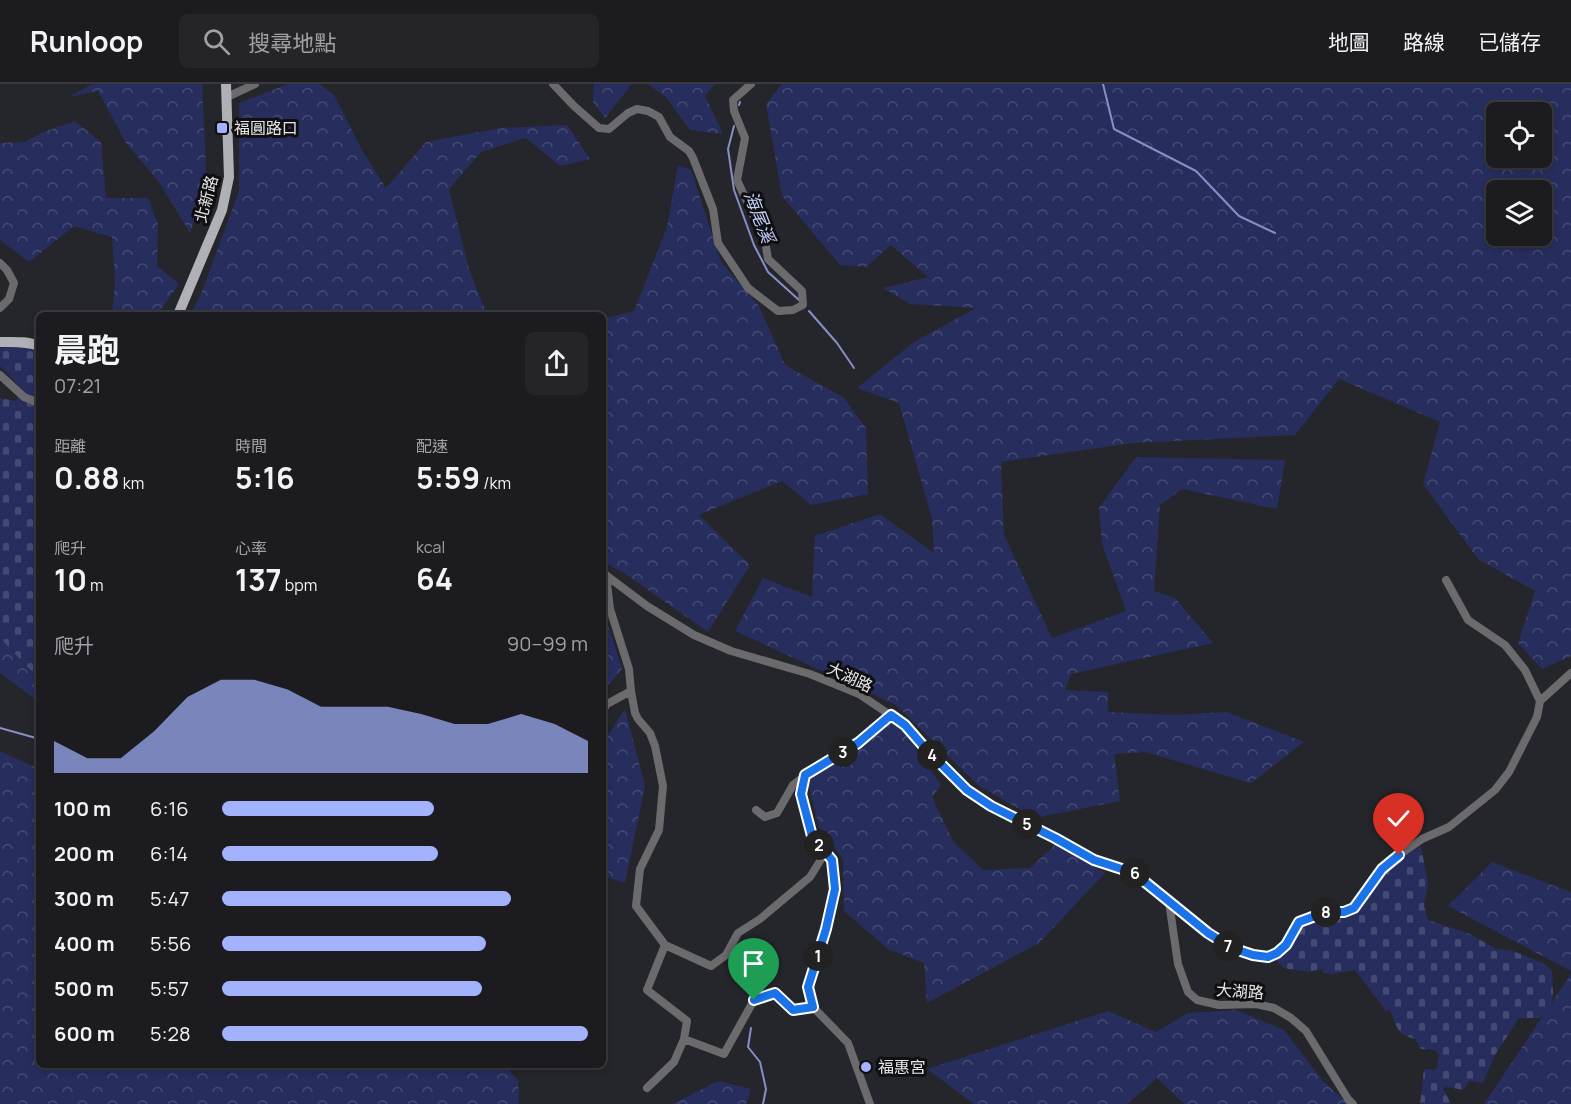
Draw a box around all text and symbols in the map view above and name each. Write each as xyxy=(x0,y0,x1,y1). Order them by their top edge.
search box xyxy=(179,14,599,68)
text: Runloop xyxy=(30,22,143,60)
icon: search xyxy=(200,25,233,58)
text: 搜尋地點 xyxy=(248,28,336,58)
text: 地圖 xyxy=(1328,28,1370,56)
text: 路線 xyxy=(1403,28,1445,56)
text: 已儲存 xyxy=(1478,28,1541,56)
map controls xyxy=(1486,102,1552,246)
button: locate xyxy=(1486,102,1552,168)
place label: 福圓路口 xyxy=(234,117,298,139)
marker: 福圓路口 xyxy=(215,121,229,135)
street label: 北新路 xyxy=(189,173,223,225)
button: layers xyxy=(1486,180,1552,246)
water label: 海尾溪 xyxy=(739,187,782,249)
text: 晨跑 xyxy=(54,327,120,372)
button: share xyxy=(525,332,588,395)
text: 07:21 xyxy=(54,372,101,399)
text: 距離 xyxy=(54,435,86,457)
text: 時間 xyxy=(235,435,267,457)
text: 配速 xyxy=(416,435,448,457)
text: 0.88 xyxy=(54,457,120,498)
text: 5:16 xyxy=(235,457,295,498)
text: 5:59 xyxy=(416,457,480,498)
text: km xyxy=(120,472,144,494)
text: /km xyxy=(480,472,511,494)
text: kcal xyxy=(416,536,445,558)
text: 爬升 xyxy=(54,537,86,559)
text: 心率 xyxy=(235,537,267,559)
text: 64 xyxy=(416,558,453,599)
text: 10 xyxy=(54,559,87,600)
text: 137 xyxy=(235,559,282,600)
text: m xyxy=(87,574,104,596)
text: bpm xyxy=(282,574,317,596)
text: 90–99 m xyxy=(507,630,588,657)
text: 爬升 xyxy=(54,632,94,659)
street label: 大湖路 xyxy=(824,657,876,697)
pin: 3 xyxy=(828,737,858,767)
pin: 4 xyxy=(917,740,947,770)
text: 3 xyxy=(838,741,848,763)
text: 4 xyxy=(927,744,937,766)
pin xyxy=(1373,793,1424,855)
text: 100 m xyxy=(54,795,111,822)
text: 6:16 xyxy=(150,795,189,822)
icon: check xyxy=(1382,802,1415,835)
pin: 5 xyxy=(1012,809,1042,839)
text: 5 xyxy=(1022,813,1032,835)
pin: 2 xyxy=(804,830,834,860)
text: 2 xyxy=(814,834,824,856)
text: 200 m xyxy=(54,840,114,867)
text: 6:14 xyxy=(150,840,188,867)
pin: 6 xyxy=(1120,858,1150,888)
text: 6 xyxy=(1130,862,1140,884)
text: 300 m xyxy=(54,885,114,912)
text: 5:47 xyxy=(150,885,189,912)
pin: 8 xyxy=(1311,897,1341,927)
text: 8 xyxy=(1321,901,1331,923)
text: 400 m xyxy=(54,930,114,957)
text: 5:56 xyxy=(150,930,192,957)
pin: 7 xyxy=(1213,931,1243,961)
text: 7 xyxy=(1224,935,1232,957)
pin xyxy=(728,938,779,1000)
pin: 1 xyxy=(803,941,833,971)
text: 1 xyxy=(814,945,822,967)
icon: arrive xyxy=(737,947,770,980)
text: 500 m xyxy=(54,975,114,1002)
text: 5:57 xyxy=(150,975,189,1002)
street label: 大湖路 xyxy=(1215,978,1265,1004)
text: 600 m xyxy=(54,1020,115,1047)
text: 5:28 xyxy=(150,1020,191,1047)
place label: 福惠宮 xyxy=(878,1056,926,1078)
marker: 福惠宮 xyxy=(859,1060,873,1074)

